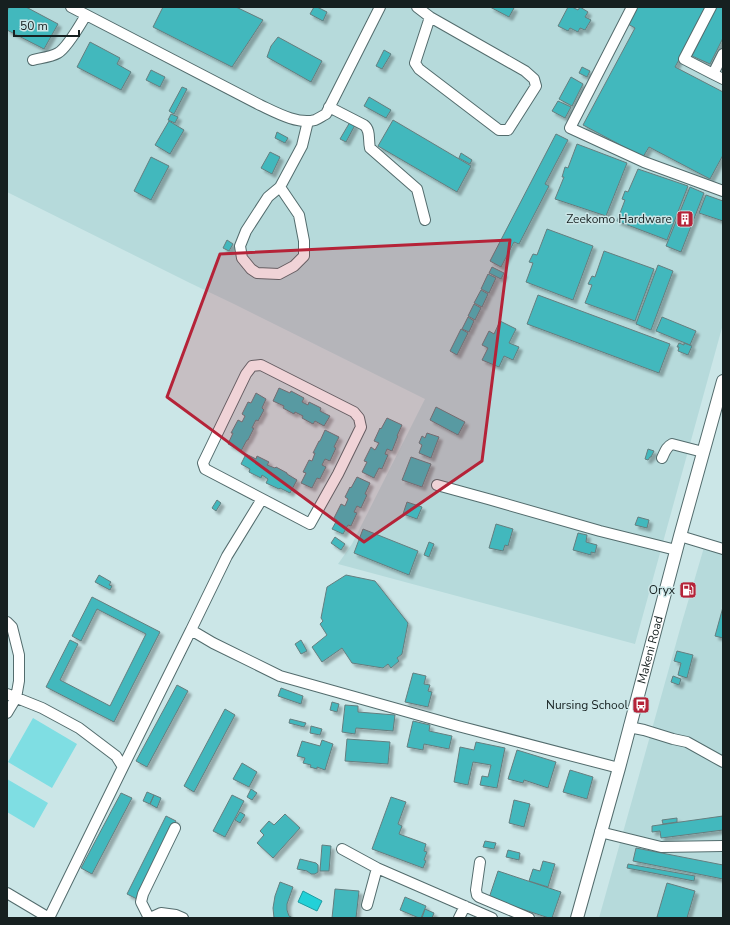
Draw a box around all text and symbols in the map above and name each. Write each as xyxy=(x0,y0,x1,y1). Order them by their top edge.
scale bar xyxy=(14,12,79,38)
text: 50 m xyxy=(20,18,48,34)
building icon: Zeekomo Hardware xyxy=(675,209,695,229)
place label: Zeekomo Hardware xyxy=(566,211,672,227)
fuel station icon: Oryx xyxy=(678,580,698,600)
place label: Oryx xyxy=(649,582,676,598)
street label: Makeni Road xyxy=(633,614,667,685)
bus stop icon: Nursing School xyxy=(631,695,651,715)
place label: Nursing School xyxy=(546,697,628,713)

